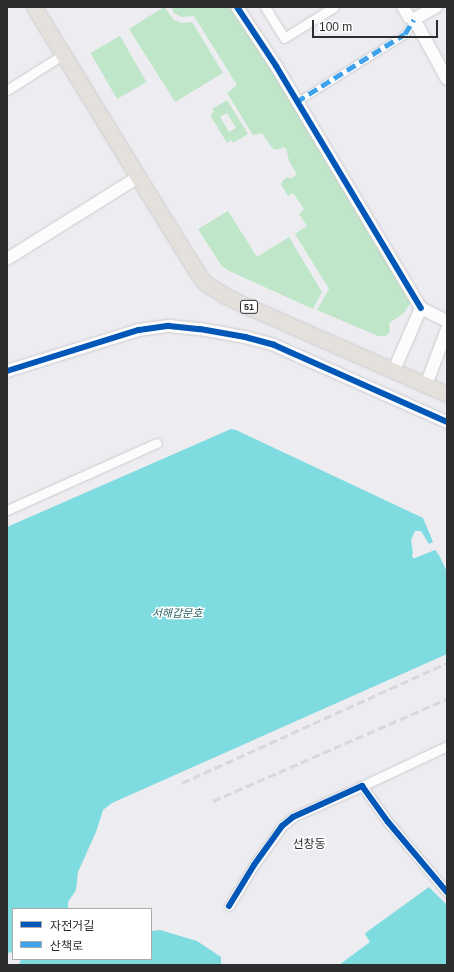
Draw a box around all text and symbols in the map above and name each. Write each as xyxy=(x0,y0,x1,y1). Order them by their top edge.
scale bar xyxy=(314,12,440,38)
text: 100 m xyxy=(319,20,352,34)
road number: 51 xyxy=(239,300,259,314)
water label: 서해갑문호 xyxy=(152,606,202,620)
district label: 선창동 xyxy=(292,838,326,852)
legend xyxy=(12,908,152,960)
text: 자전거길 xyxy=(50,919,94,933)
text: 산책로 xyxy=(50,939,83,953)

